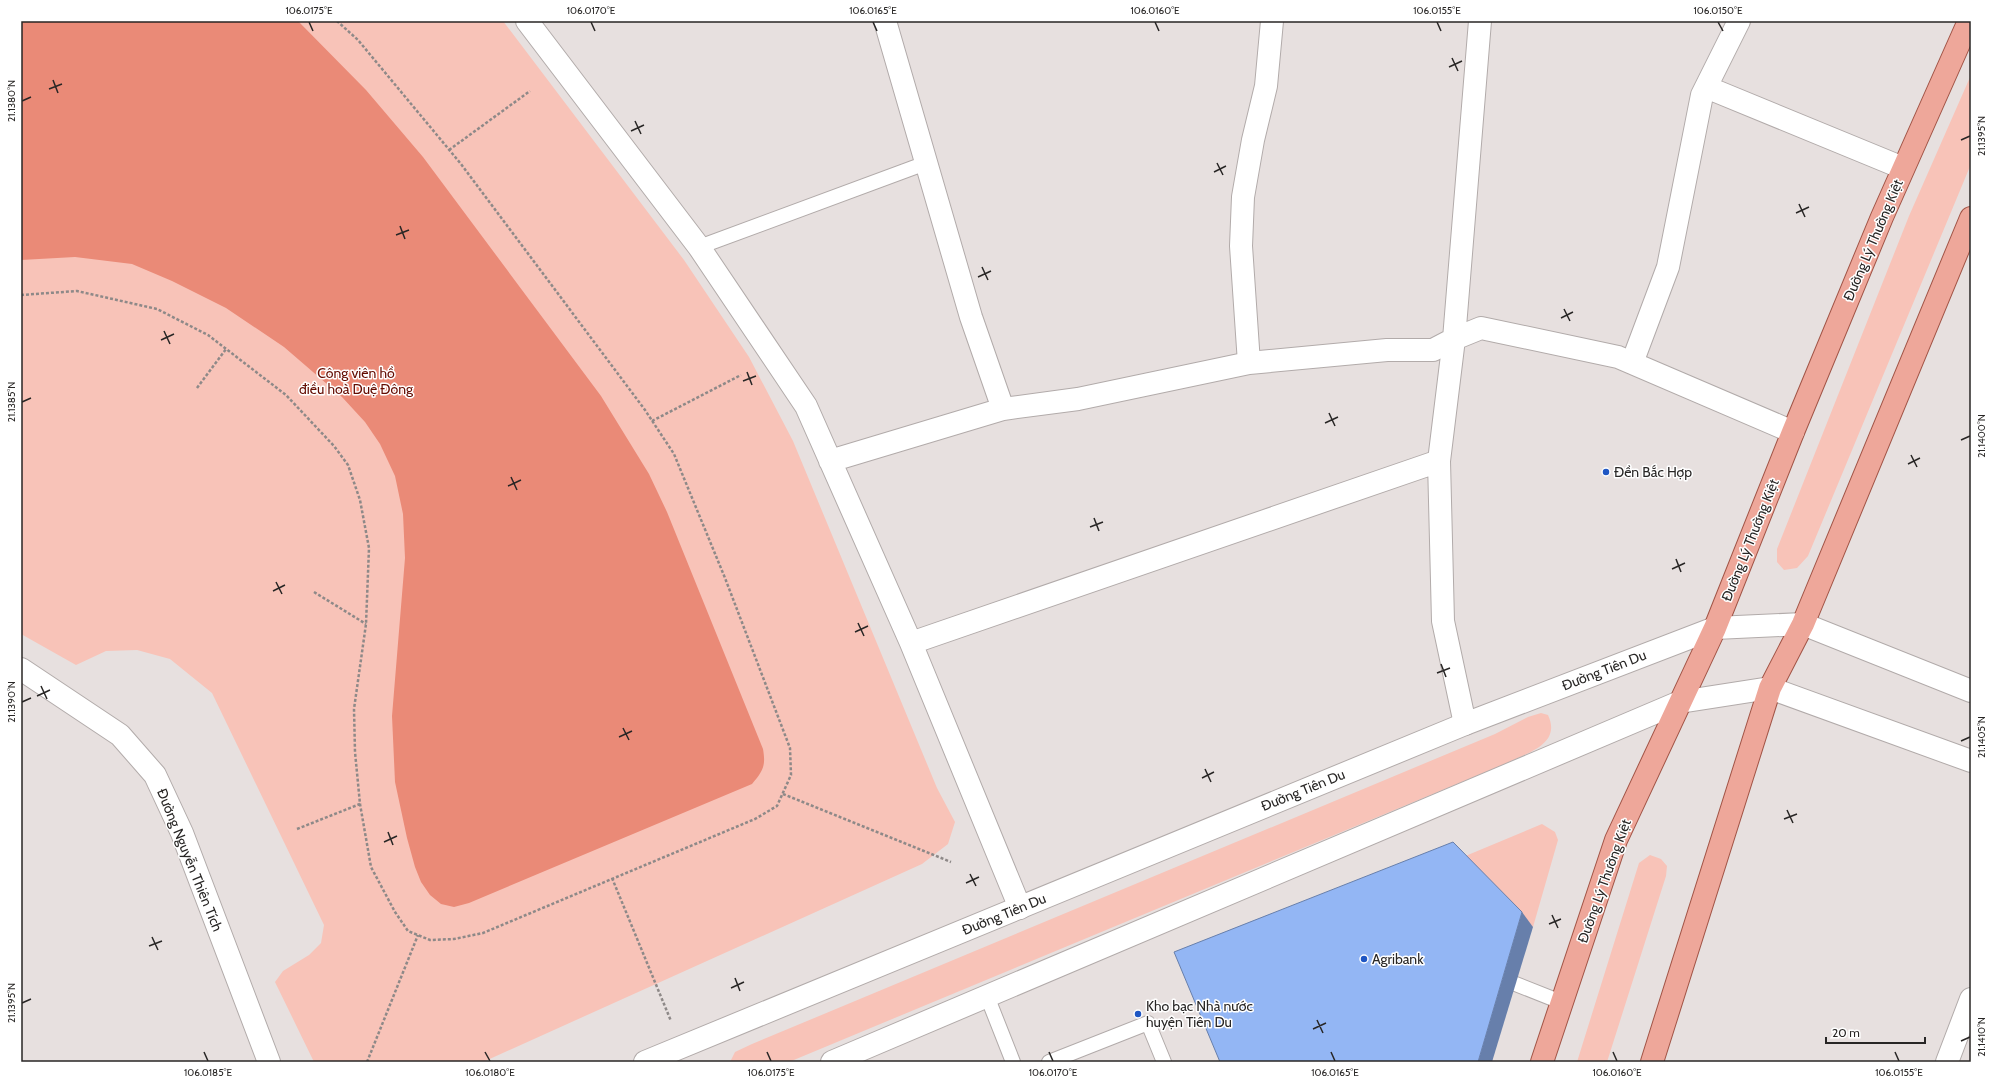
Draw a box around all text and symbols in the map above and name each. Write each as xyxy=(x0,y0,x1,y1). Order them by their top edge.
text: 106.0175°E xyxy=(286,4,333,17)
text: 106.0170°E xyxy=(567,4,616,17)
text: 106.0165°E xyxy=(849,4,897,17)
text: 106.0160°E xyxy=(1130,4,1180,17)
text: 106.0155°E xyxy=(1413,4,1461,17)
text: 106.0150°E xyxy=(1694,4,1743,17)
text: 21.1380°N xyxy=(5,80,18,122)
text: 21.1395°N xyxy=(1975,116,1988,156)
street label: Đường Lý Thường Kiệt xyxy=(1839,176,1907,304)
park label: Công viên hồ điều hoà Duệ Đông xyxy=(299,364,414,398)
text: 21.1385°N xyxy=(5,382,18,422)
text: 21.1400°N xyxy=(1975,414,1988,458)
place label: Đền Bắc Hợp xyxy=(1614,463,1692,481)
marker: Đền Bắc Hợp xyxy=(1601,467,1611,477)
street label: Đường Lý Thường Kiệt xyxy=(1717,476,1783,604)
street label: Đường Tiên Du xyxy=(1559,646,1649,694)
text: 21.1390°N xyxy=(5,681,18,723)
text: 21.1405°N xyxy=(1975,716,1988,758)
street label: Đường Tiên Du xyxy=(1258,765,1348,815)
street label: Đường Nguyễn Thiên Tích xyxy=(153,786,227,934)
street label: Đường Lý Thường Kiệt xyxy=(1573,816,1635,945)
street label: Đường Tiên Du xyxy=(959,889,1049,939)
place label: Agribank xyxy=(1372,950,1424,968)
marker: Agribank xyxy=(1359,954,1369,964)
text: 21.1395°N xyxy=(5,983,18,1023)
place label: Kho bạc Nhà nước huyện Tiên Du xyxy=(1146,997,1253,1031)
marker: Kho bạc Nhà nước huyện Tiên Du xyxy=(1133,1009,1143,1019)
text: 21.1410°N xyxy=(1975,1017,1988,1057)
scale bar xyxy=(1826,1019,1925,1045)
text: 20 m xyxy=(1832,1025,1860,1040)
text: 106.0185°E xyxy=(184,1066,232,1079)
text: 106.0180°E xyxy=(465,1066,515,1079)
text: 106.0175°E xyxy=(748,1066,795,1079)
text: 106.0170°E xyxy=(1029,1066,1078,1079)
text: 106.0165°E xyxy=(1311,1066,1359,1079)
text: 106.0160°E xyxy=(1592,1066,1642,1079)
text: 106.0155°E xyxy=(1875,1066,1923,1079)

